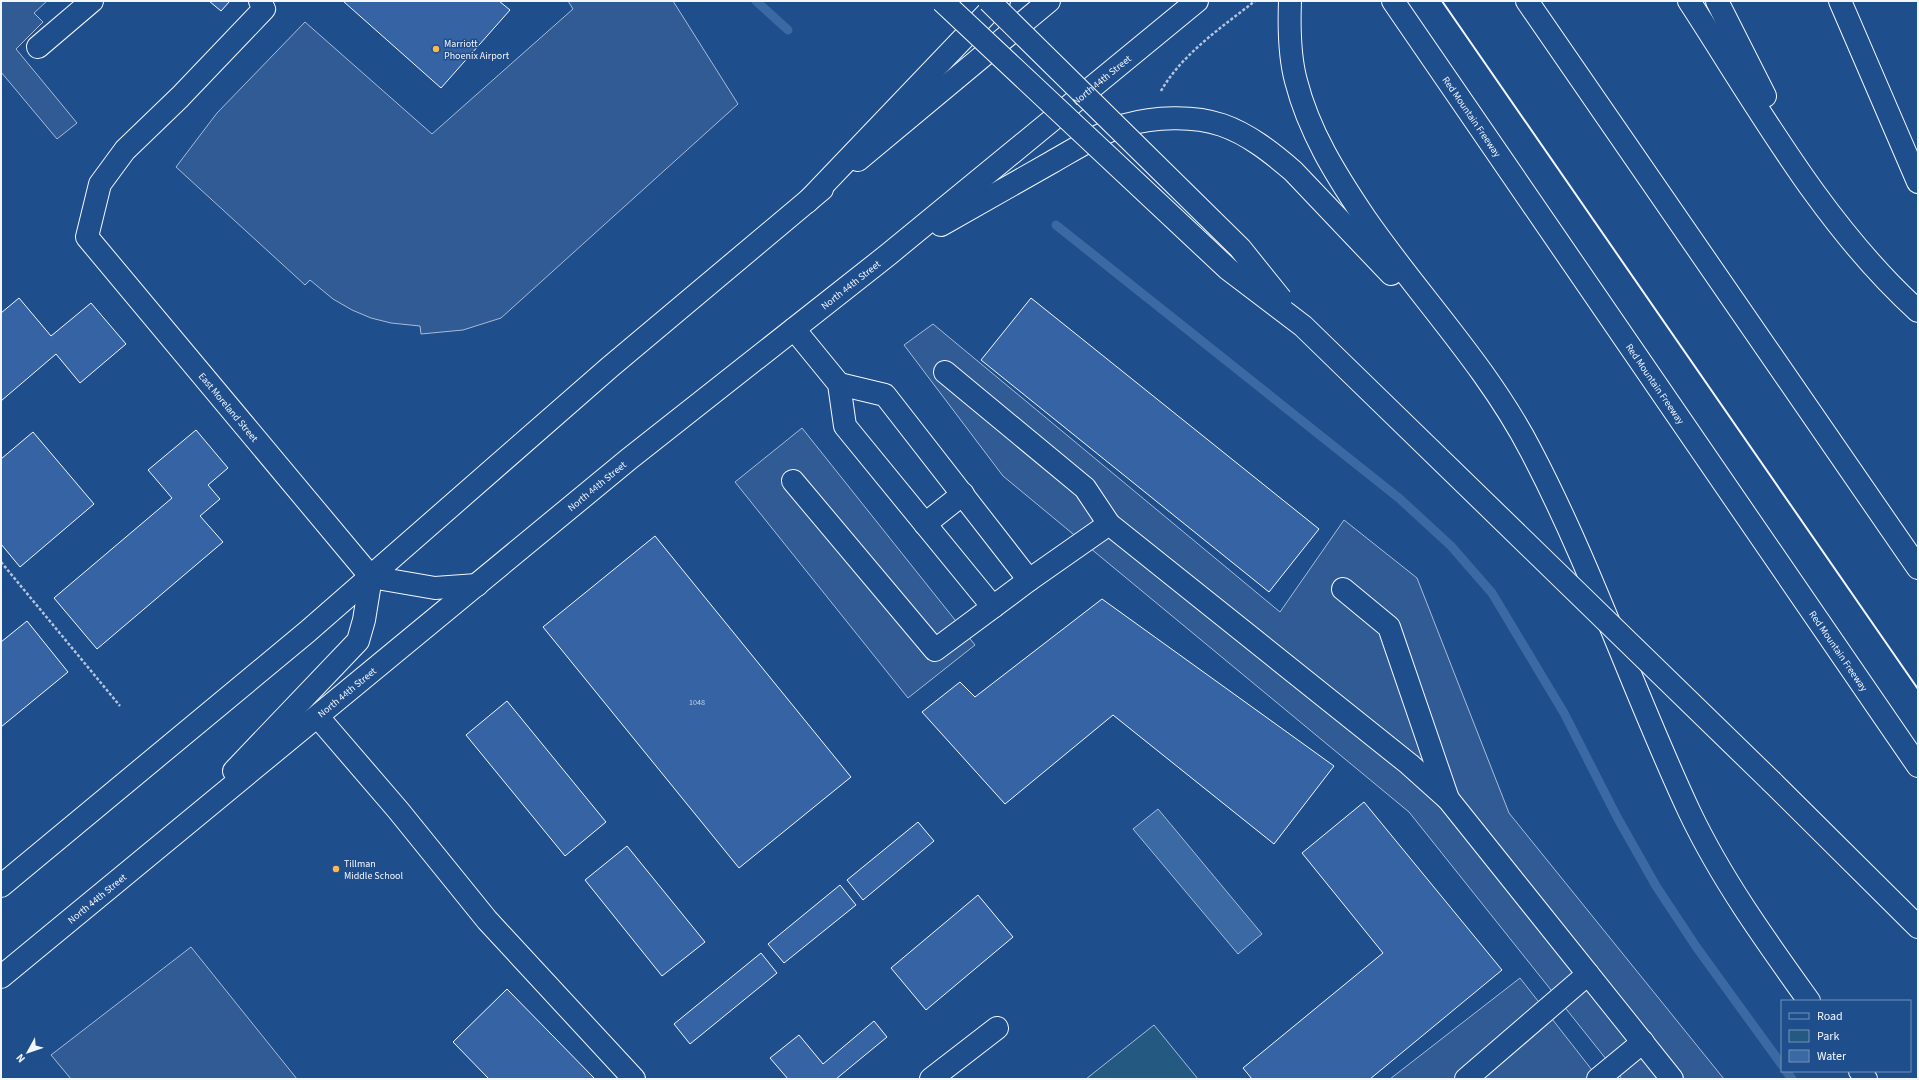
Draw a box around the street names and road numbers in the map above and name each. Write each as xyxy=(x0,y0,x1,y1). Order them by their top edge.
street label: North 44th Street xyxy=(1070,52,1135,109)
street label: Red Mountain Freeway xyxy=(1439,74,1504,160)
street label: North 44th Street xyxy=(818,257,884,313)
street label: Red Mountain Freeway xyxy=(1622,341,1688,427)
street label: East Moreland Street xyxy=(195,370,262,446)
street label: North 44th Street xyxy=(565,458,630,515)
street label: Red Mountain Freeway xyxy=(1805,608,1871,695)
street label: North 44th Street xyxy=(315,664,380,721)
street label: North 44th Street xyxy=(65,870,130,927)

